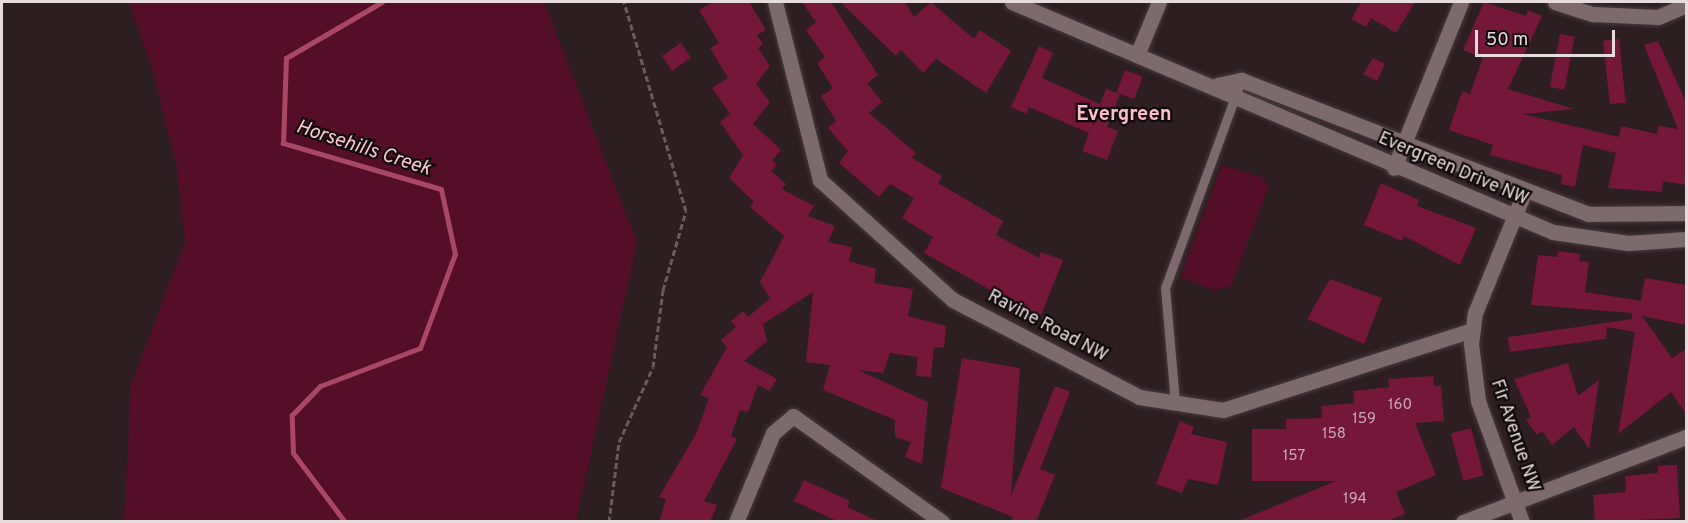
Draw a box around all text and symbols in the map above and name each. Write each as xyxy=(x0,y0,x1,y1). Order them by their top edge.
scale bar xyxy=(1478,18,1618,56)
text: 50 m xyxy=(1486,29,1528,52)
district label: Evergreen xyxy=(1076,103,1172,127)
water label: Horsehills Creek xyxy=(293,116,433,182)
street label: Evergreen Drive NW xyxy=(1375,129,1531,211)
street label: Ravine Road NW xyxy=(983,286,1111,368)
street label: Fir Avenue NW xyxy=(1485,377,1543,495)
house number: 160 xyxy=(1388,397,1412,415)
house number: 159 xyxy=(1352,411,1376,429)
house number: 158 xyxy=(1322,426,1346,444)
house number: 157 xyxy=(1283,448,1305,466)
house number: 194 xyxy=(1343,491,1367,509)

